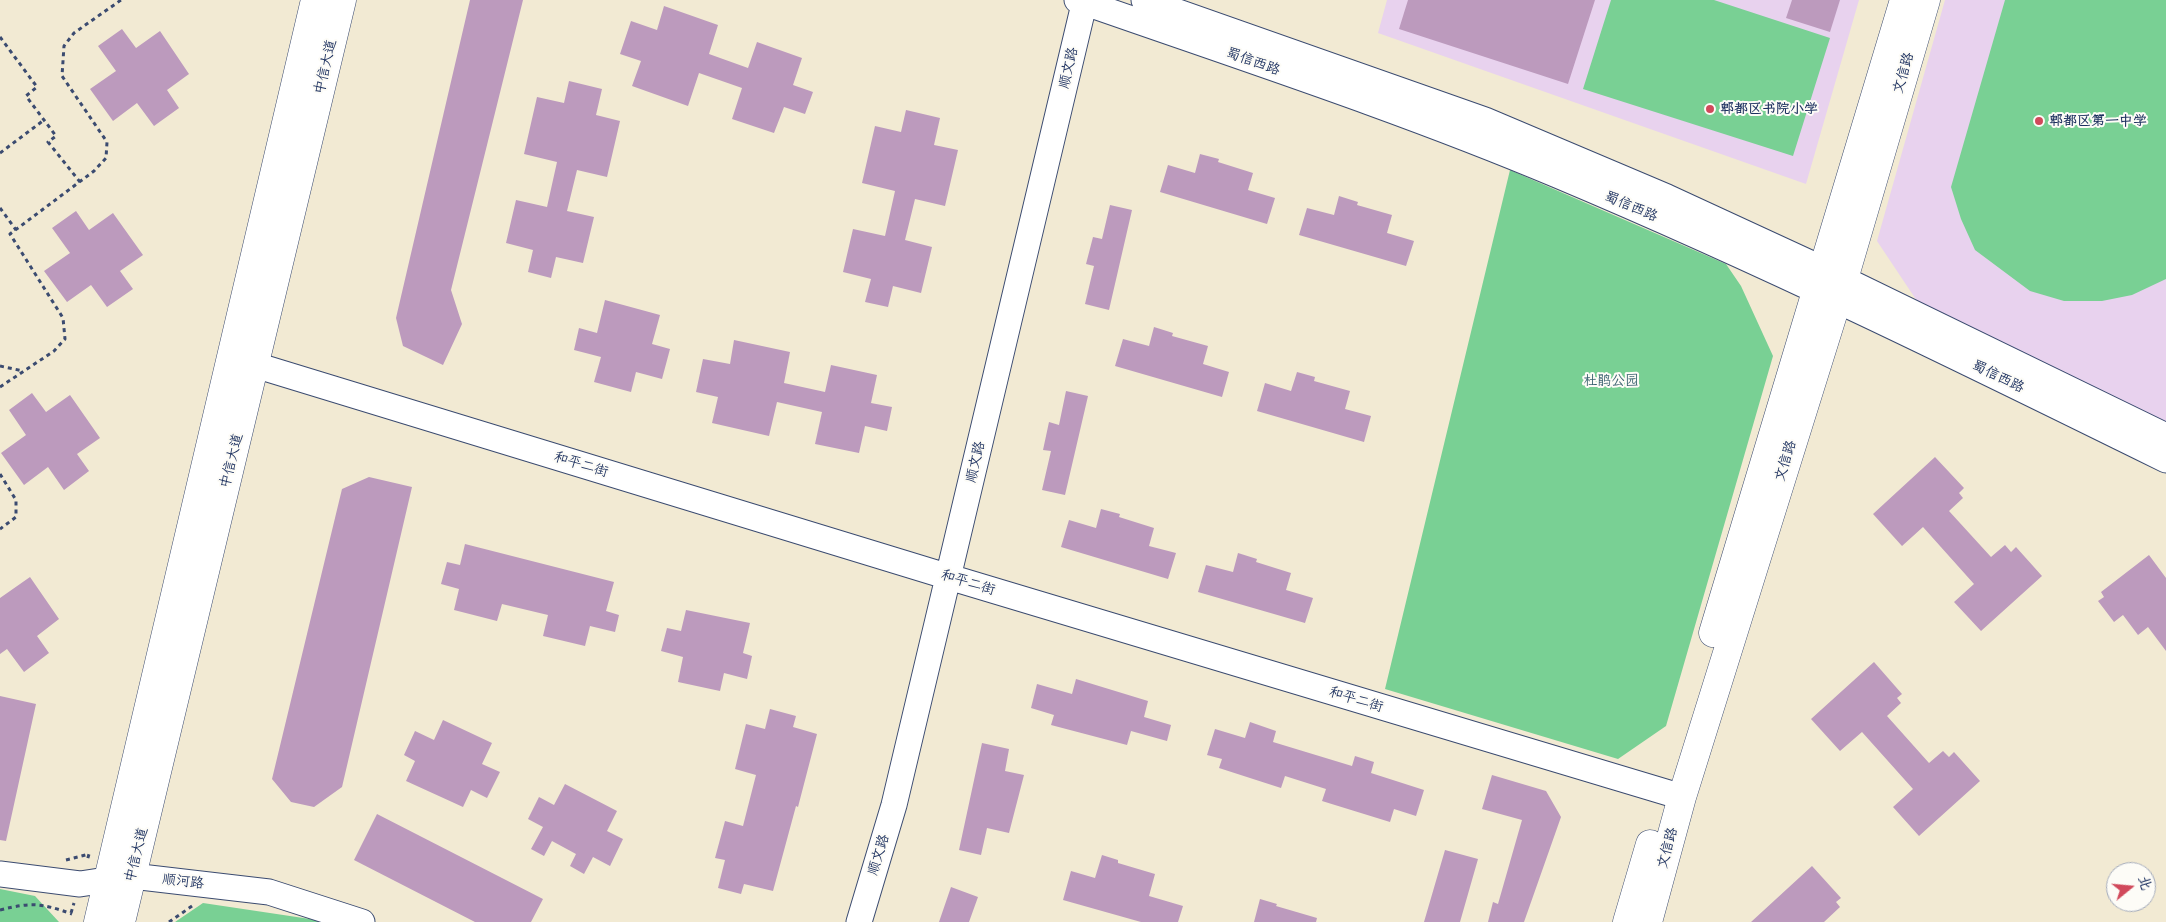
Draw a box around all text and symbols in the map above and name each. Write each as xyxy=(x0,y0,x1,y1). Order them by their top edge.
street label: 中信大道 xyxy=(312,38,340,96)
street label: 蜀信西路 xyxy=(1224,45,1282,79)
street label: 顺文路 xyxy=(1056,46,1082,90)
street label: 文信路 xyxy=(1890,50,1918,96)
place label: 郫都区书院小学 xyxy=(1720,101,1818,117)
marker: 郫都区书院小学 xyxy=(1704,103,1716,115)
place label: 郫都区第一中学 xyxy=(2049,113,2147,129)
marker: 郫都区第一中学 xyxy=(2033,115,2045,127)
street label: 蜀信西路 xyxy=(1602,188,1660,226)
street label: 蜀信西路 xyxy=(1969,357,2027,397)
park label: 杜鹃公园 xyxy=(1583,373,1639,389)
street label: 中信大道 xyxy=(217,432,247,490)
street label: 文信路 xyxy=(1772,438,1800,484)
street label: 顺文路 xyxy=(963,440,989,484)
street label: 和平二街 xyxy=(552,449,610,481)
street label: 和平二街 xyxy=(939,567,997,599)
street label: 和平二街 xyxy=(1327,684,1385,716)
street label: 中信大道 xyxy=(122,826,152,884)
street label: 文信路 xyxy=(1654,826,1682,870)
street label: 顺文路 xyxy=(865,832,893,878)
north arrow xyxy=(2106,862,2156,912)
street label: 顺河路 xyxy=(161,871,205,893)
text: 北 xyxy=(2131,872,2159,893)

